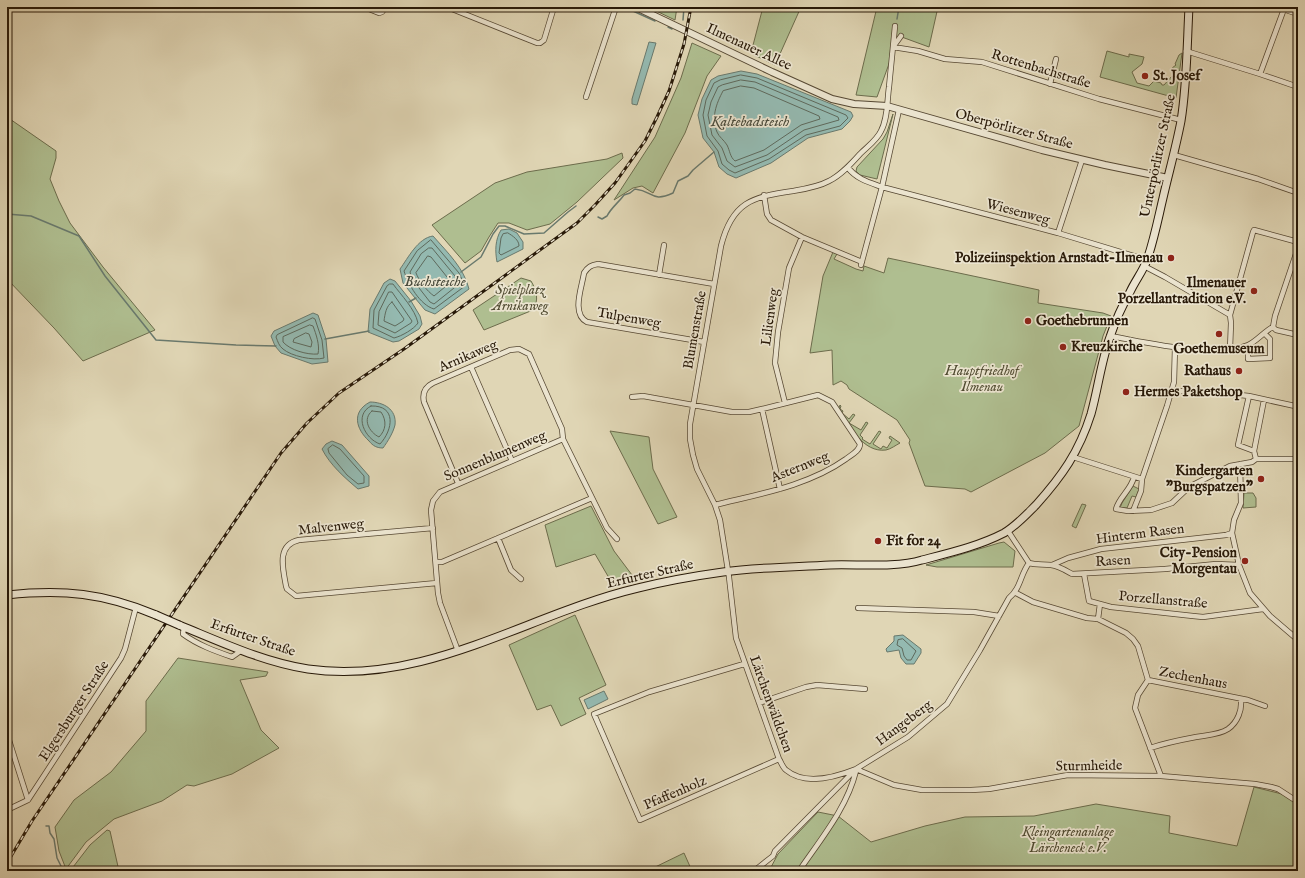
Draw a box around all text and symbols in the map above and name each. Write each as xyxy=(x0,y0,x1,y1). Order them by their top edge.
street label: Ilmenauer Allee xyxy=(703,19,795,75)
street label: Rottenbachstraße xyxy=(989,45,1093,93)
place label: St. Josef xyxy=(1153,67,1203,85)
marker: St. Josef xyxy=(1140,71,1150,81)
street label: Unterpörlitzer Straße xyxy=(1136,92,1180,219)
street label: Oberpörlitzer Straße xyxy=(953,105,1075,154)
water label: Kaltebadsteich xyxy=(710,112,790,131)
street label: Wiesenweg xyxy=(984,195,1052,229)
place label: Polizeiinspektion Arnstadt-Ilmenau xyxy=(955,249,1164,267)
marker: Polizeiinspektion Arnstadt-Ilmenau xyxy=(1166,253,1176,263)
water label: Buchsteiche xyxy=(404,272,466,291)
place label: Ilmenauer Porzellantradition e.V. xyxy=(1118,274,1247,308)
park label: Spielplatz Arnikaweg xyxy=(490,281,549,316)
marker: Ilmenauer Porzellantradition e.V. xyxy=(1249,286,1259,296)
street label: Lilienweg xyxy=(757,287,783,347)
street label: Blumenstraße xyxy=(679,289,711,371)
street label: Tulpenweg xyxy=(596,304,663,333)
place label: Goethebrunnen xyxy=(1036,312,1129,330)
marker: Goethebrunnen xyxy=(1023,316,1033,326)
marker: Goethemuseum xyxy=(1214,329,1224,339)
street label: Arnikaweg xyxy=(435,335,501,377)
place label: Kreuzkirche xyxy=(1071,338,1143,356)
place label: Goethemuseum xyxy=(1173,340,1265,358)
marker: Kreuzkirche xyxy=(1058,342,1068,352)
park label: Hauptfriedhof Ilmenau xyxy=(944,362,1023,396)
place label: Rathaus xyxy=(1184,362,1231,380)
marker: Rathaus xyxy=(1234,366,1244,376)
place label: Hermes Paketshop xyxy=(1134,383,1243,401)
marker: Hermes Paketshop xyxy=(1121,387,1131,397)
street label: Sonnenblumenweg xyxy=(441,426,549,486)
street label: Asternweg xyxy=(767,447,832,487)
place label: Kindergarten "Burgspatzen" xyxy=(1166,462,1254,496)
marker: Kindergarten "Burgspatzen" xyxy=(1256,474,1266,484)
street label: Malvenweg xyxy=(297,515,365,539)
street label: Hinterm Rasen xyxy=(1095,520,1186,548)
place label: Fit for 24 xyxy=(886,532,942,550)
marker: Fit for 24 xyxy=(873,536,883,546)
place label: City-Pension Morgentau xyxy=(1160,544,1238,578)
street label: Rasen xyxy=(1095,551,1132,571)
street label: Erfurter Straße xyxy=(605,555,696,593)
marker: City-Pension Morgentau xyxy=(1240,556,1250,566)
street label: Porzellanstraße xyxy=(1118,587,1209,613)
street label: Erfurter Straße xyxy=(208,615,298,661)
street label: Lärchenwäldchen xyxy=(745,653,797,756)
street label: Elgersburger Straße xyxy=(35,657,114,765)
street label: Zechenhaus xyxy=(1157,663,1229,693)
street label: Hangeberg xyxy=(872,696,936,750)
street label: Sturmheide xyxy=(1056,756,1123,776)
street label: Pfaffenholz xyxy=(641,771,710,814)
park label: Kleingartenanlage Lärcheneck e.V. xyxy=(1021,823,1114,857)

